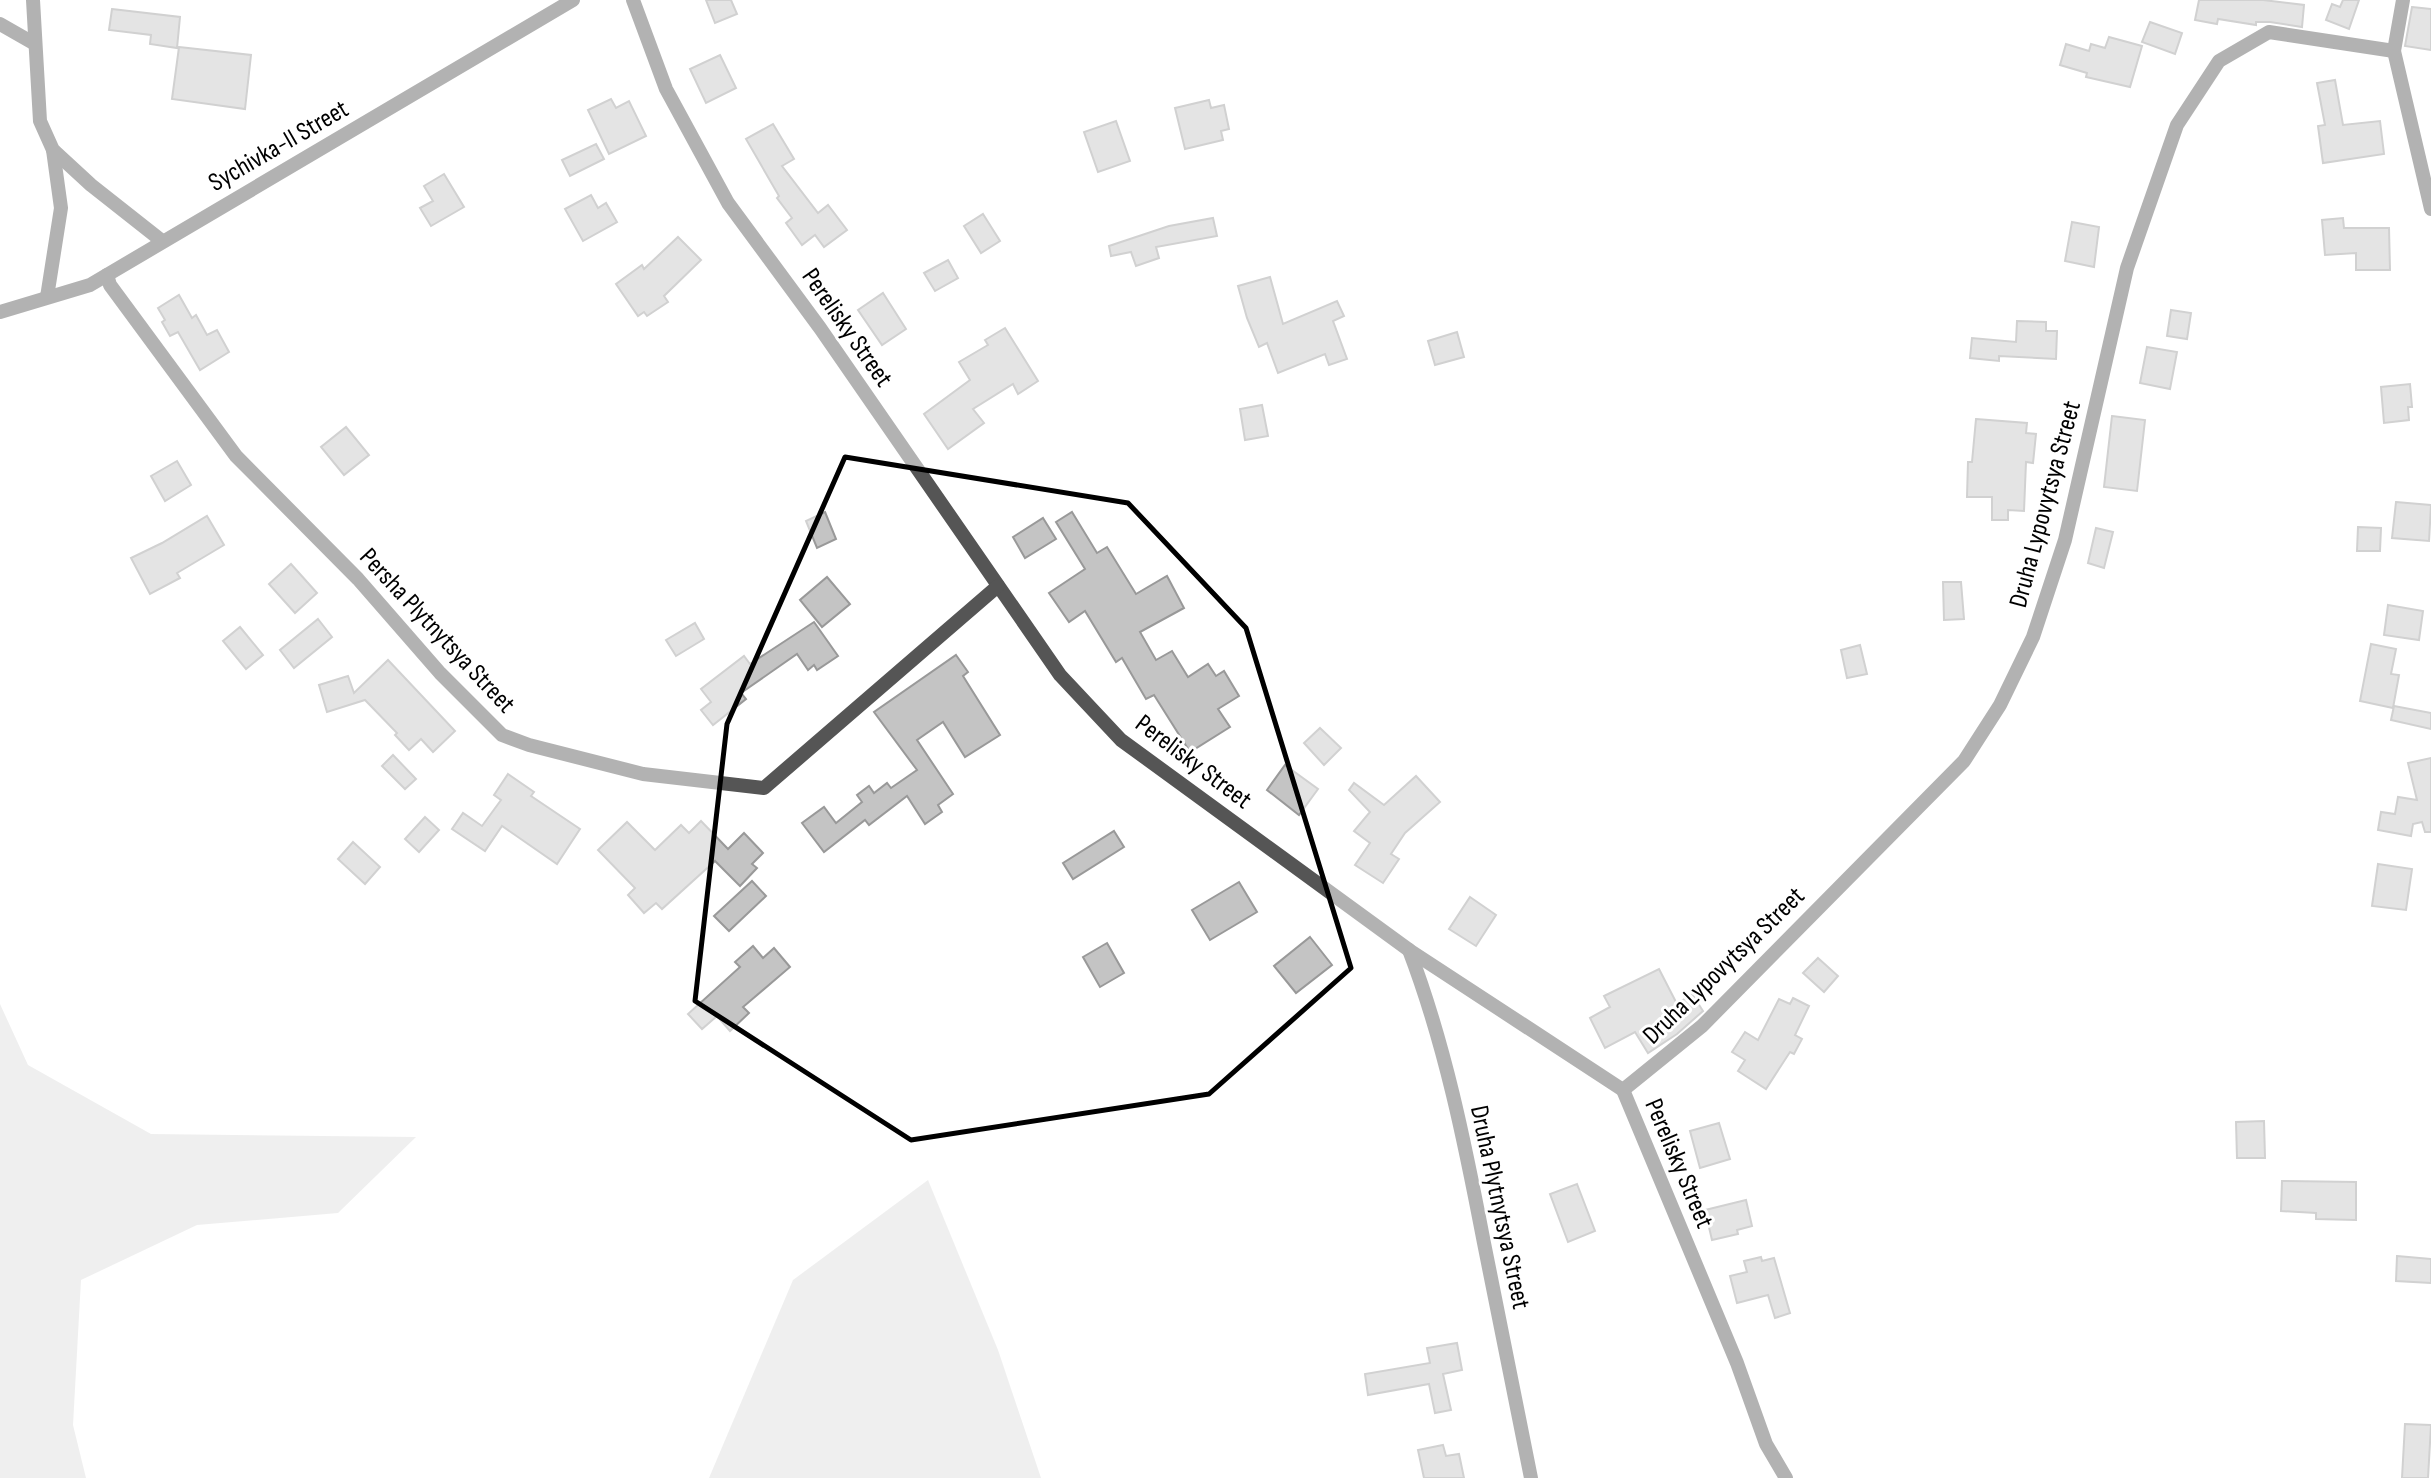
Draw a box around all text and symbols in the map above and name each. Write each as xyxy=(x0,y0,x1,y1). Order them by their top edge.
street label: Sychivka-II Street xyxy=(203,94,354,199)
street label: Perelisky Street xyxy=(795,263,899,393)
street label: Druha Lypovytsya Street xyxy=(2003,398,2088,611)
street label: Persha Plytnytsya Street xyxy=(353,542,521,720)
street label: Perelisky Street xyxy=(1129,708,1257,816)
street label: Druha Lypovytsya Street xyxy=(1637,881,1811,1051)
street label: Perelisky Street xyxy=(1638,1094,1720,1233)
street label: Druha Plytnytsya Street xyxy=(1463,1103,1536,1312)

